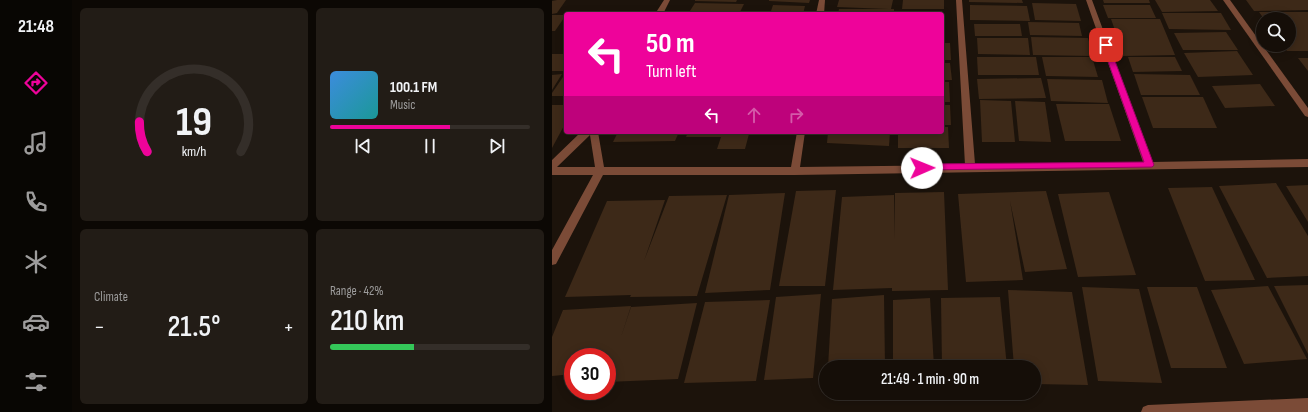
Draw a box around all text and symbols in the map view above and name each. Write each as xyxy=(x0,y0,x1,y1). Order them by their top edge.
map controls xyxy=(1256,12,1296,52)
button: search xyxy=(1256,12,1296,52)
text: 21:48 xyxy=(18,16,54,37)
text: 50 m xyxy=(646,27,695,60)
icon: left xyxy=(580,28,632,80)
pin xyxy=(1089,28,1123,62)
icon: arrive xyxy=(1095,34,1117,56)
text: Turn left xyxy=(646,61,697,82)
icon: directions xyxy=(22,69,50,97)
text: 100.1 FM xyxy=(390,78,437,97)
text: Music xyxy=(390,97,415,113)
text: 19 xyxy=(176,98,212,147)
icon: left xyxy=(701,104,723,126)
icon: ahead xyxy=(743,104,765,126)
icon: right xyxy=(785,104,807,126)
icon: music xyxy=(22,129,50,157)
icon: previous xyxy=(352,135,374,157)
icon: pause xyxy=(419,135,441,157)
icon: next xyxy=(486,135,508,157)
text: km/h xyxy=(182,143,206,160)
position arrow xyxy=(901,147,943,189)
icon: phone xyxy=(22,188,50,216)
icon: climate xyxy=(22,248,50,276)
text: Range · 42% xyxy=(330,283,384,299)
text: Climate xyxy=(94,289,128,305)
text: 210 km xyxy=(330,303,404,339)
icon: car xyxy=(22,308,50,336)
text: 21.5° xyxy=(167,309,221,345)
text: − xyxy=(94,314,105,341)
text: + xyxy=(283,314,294,341)
speed limit sign: 30 xyxy=(564,348,616,400)
icon: filters xyxy=(22,368,50,396)
text: 21:49 · 1 min · 90 m xyxy=(881,370,979,389)

